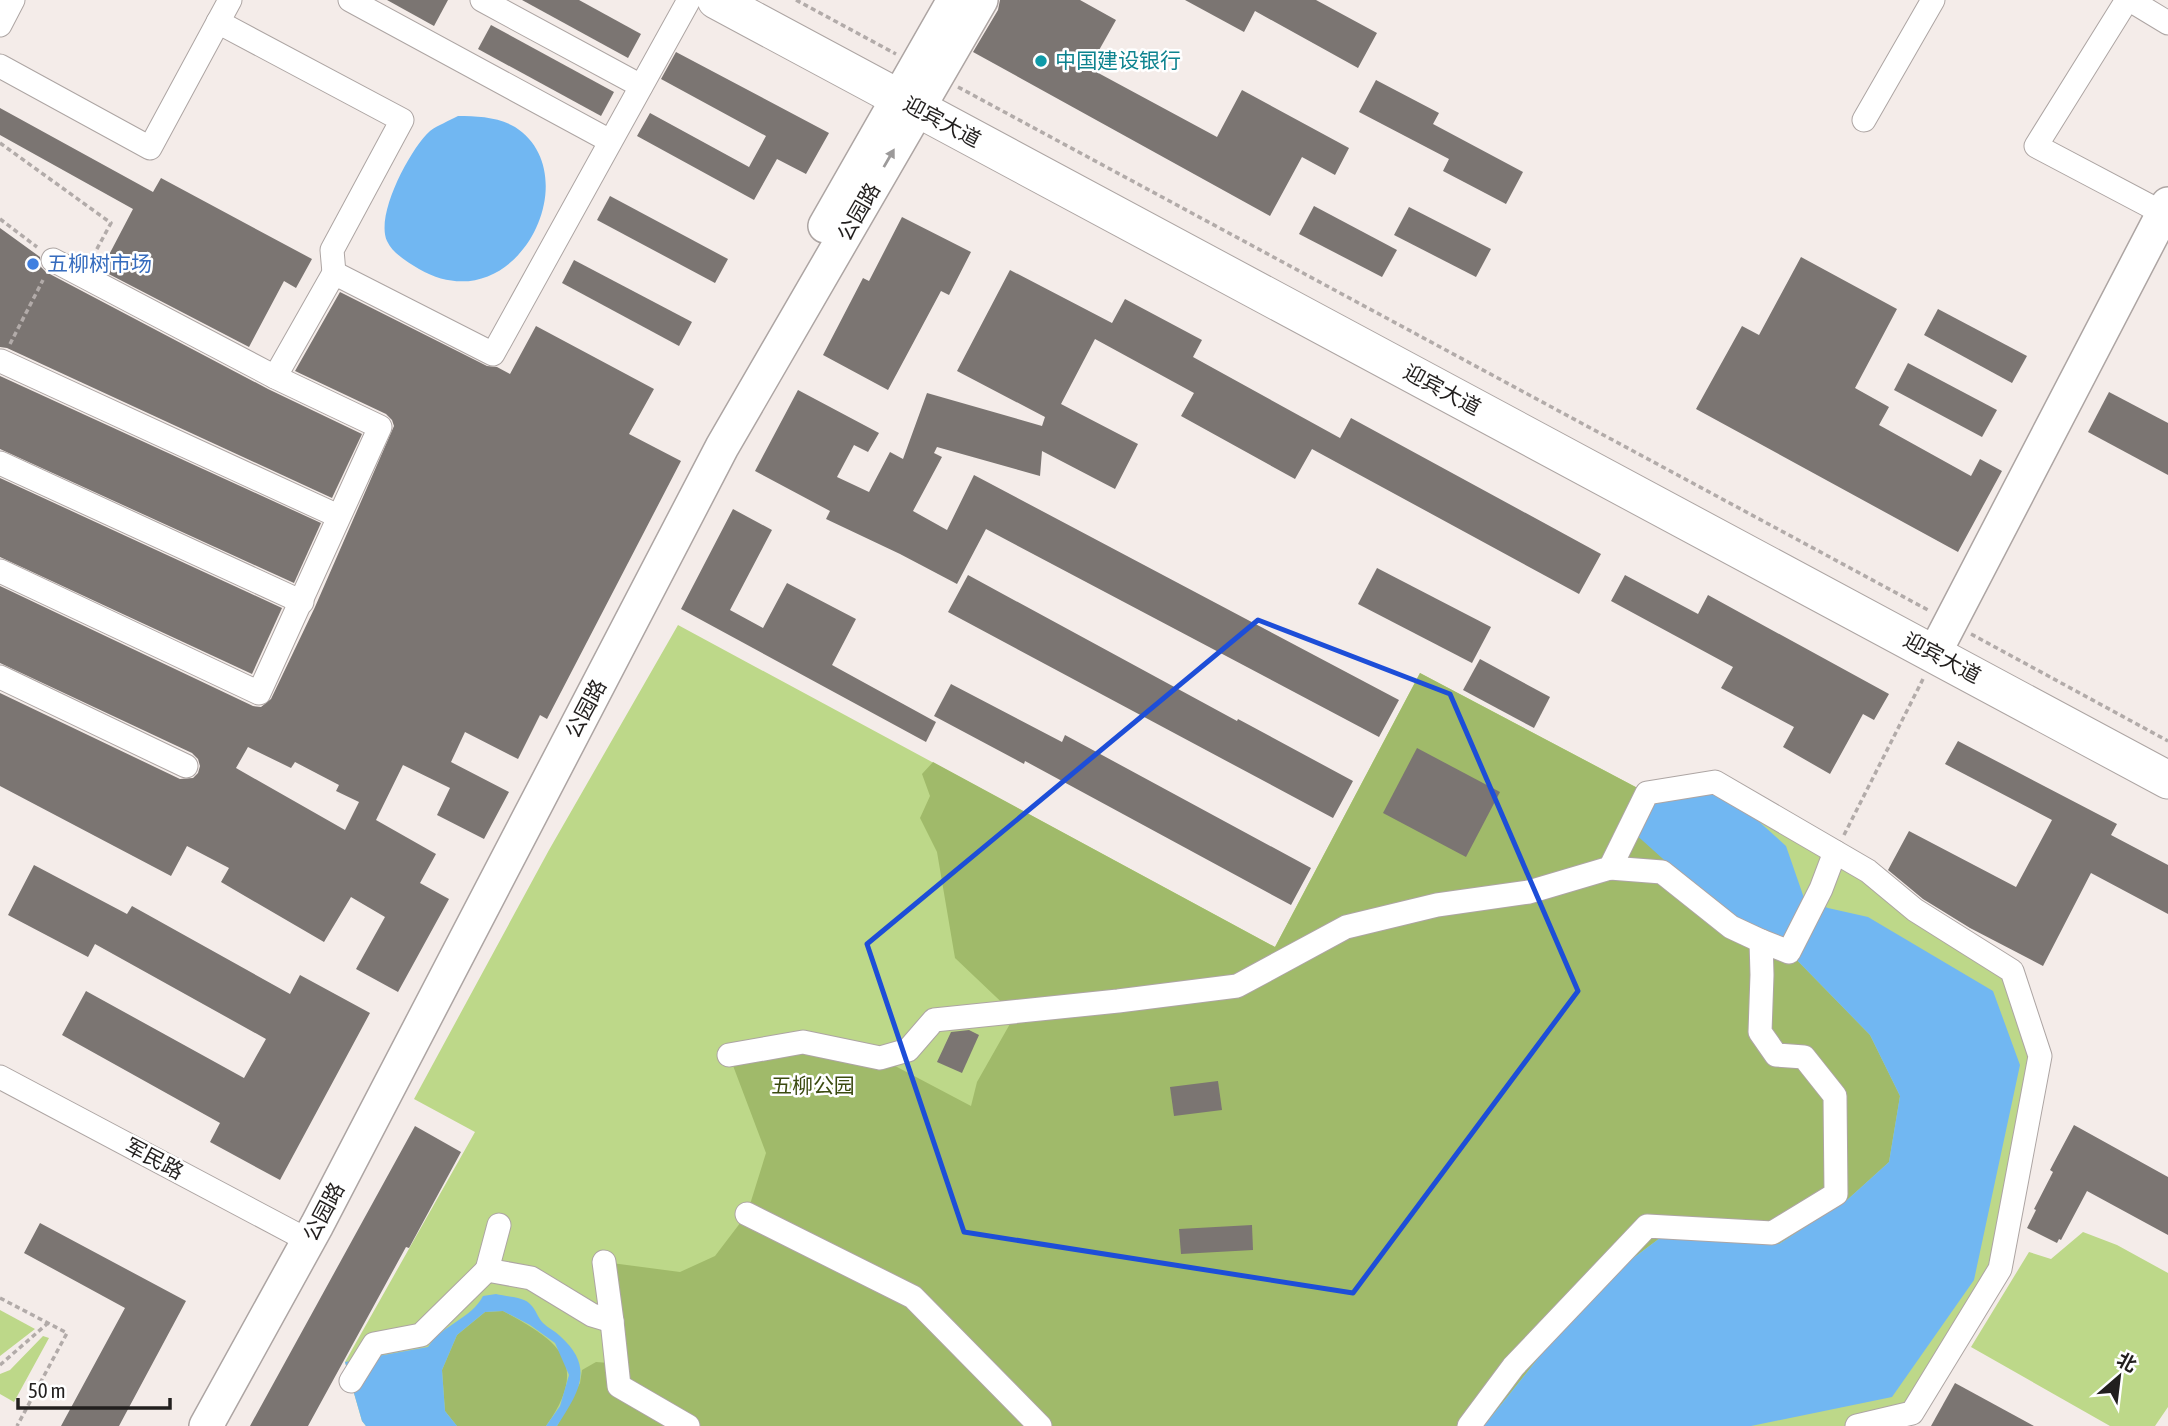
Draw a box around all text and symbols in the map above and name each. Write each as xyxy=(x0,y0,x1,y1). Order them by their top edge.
place label: 中国建设银行 xyxy=(1055,48,1181,72)
marker: 中国建设银行 xyxy=(1033,53,1049,69)
street label: 迎宾大道 xyxy=(900,91,985,151)
one-way arrow xyxy=(883,149,895,168)
street label: 公园路 xyxy=(832,178,884,245)
place label: 五柳树市场 xyxy=(47,251,152,275)
marker: 五柳树市场 xyxy=(25,256,41,272)
street label: 迎宾大道 xyxy=(1400,359,1485,419)
street label: 迎宾大道 xyxy=(1900,627,1985,687)
street label: 公园路 xyxy=(560,675,611,742)
park label: 五柳公园 xyxy=(771,1073,855,1097)
street label: 军民路 xyxy=(121,1133,188,1184)
street label: 公园路 xyxy=(298,1178,349,1245)
north arrow xyxy=(2084,1342,2154,1412)
text: 北 xyxy=(2113,1348,2141,1376)
scale bar xyxy=(18,1366,170,1410)
text: 50 m xyxy=(28,1378,66,1402)

